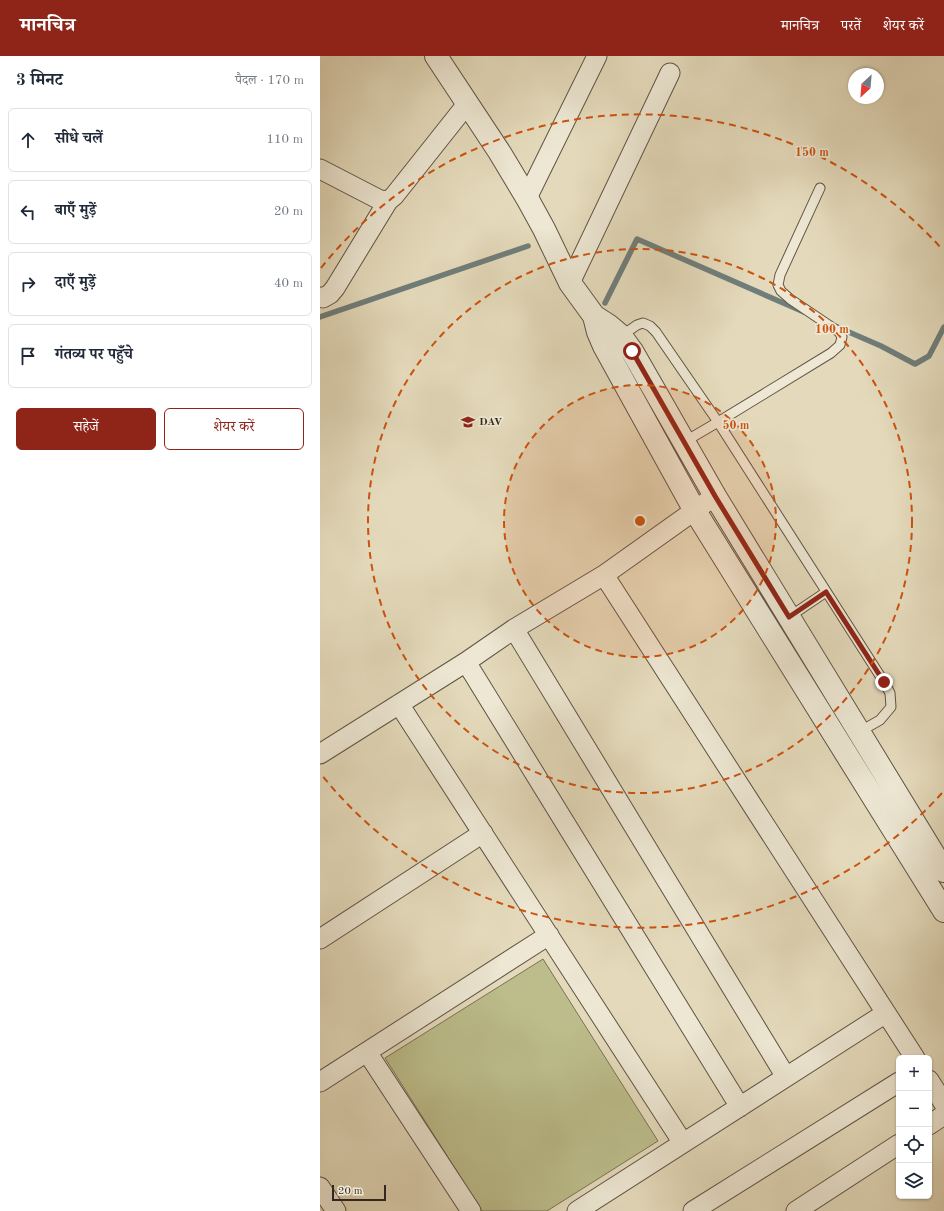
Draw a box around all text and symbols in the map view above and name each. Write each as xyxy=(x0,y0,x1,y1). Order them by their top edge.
text: मानचित्र xyxy=(20,17,75,36)
text: मानचित्र xyxy=(781,19,819,33)
text: परतें xyxy=(841,19,861,33)
text: शेयर करें xyxy=(883,19,924,33)
north arrow xyxy=(848,68,884,104)
text: 3 मिनट xyxy=(16,72,63,89)
text: पैदल · 170 m xyxy=(235,74,304,87)
icon: ahead xyxy=(17,129,39,151)
text: सीधे चलें xyxy=(55,132,103,147)
text: 110 m xyxy=(266,133,303,146)
text: 150 m xyxy=(795,146,829,159)
icon: left xyxy=(17,201,39,223)
text: बाएँ मुड़ें xyxy=(55,204,96,219)
text: 20 m xyxy=(274,205,303,218)
icon: right xyxy=(17,273,39,295)
text: दाएँ मुड़ें xyxy=(55,276,96,291)
text: 40 m xyxy=(274,277,303,290)
text: 100 m xyxy=(815,324,849,336)
route start xyxy=(623,342,641,360)
icon: arrive xyxy=(17,345,39,367)
text: गंतव्य पर पहुँचे xyxy=(55,348,133,363)
button: सहेजें xyxy=(16,408,156,450)
button: शेयर करें xyxy=(164,408,304,450)
school or university icon: DAV xyxy=(460,414,476,430)
place label: DAV xyxy=(479,417,503,428)
text: 50 m xyxy=(723,419,750,432)
centre of rings xyxy=(633,514,647,528)
route end xyxy=(875,673,893,691)
map controls xyxy=(896,1055,932,1199)
button: + xyxy=(896,1055,932,1091)
button: − xyxy=(896,1091,932,1127)
button: locate xyxy=(896,1127,932,1163)
button: layers xyxy=(896,1163,932,1199)
scale bar xyxy=(332,1183,386,1202)
text: 20 m xyxy=(338,1186,363,1197)

